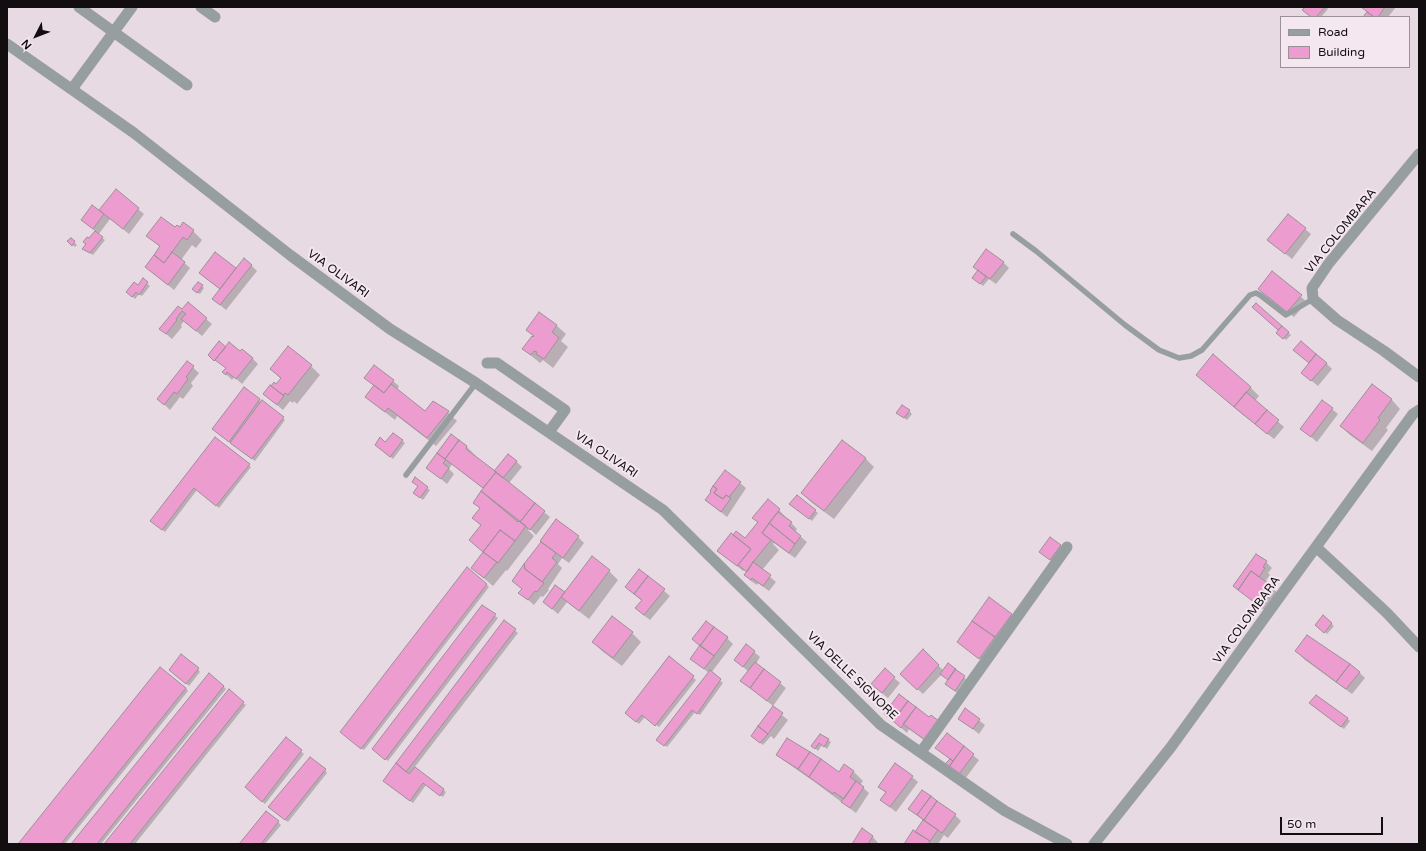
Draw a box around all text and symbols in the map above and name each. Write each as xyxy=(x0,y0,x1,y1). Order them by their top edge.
north arrow xyxy=(16,16,56,56)
legend xyxy=(1280,16,1410,68)
text: Road xyxy=(1318,25,1348,39)
text: N xyxy=(19,37,34,52)
text: Building xyxy=(1318,45,1365,59)
street label: VIA COLOMBARA xyxy=(1302,186,1380,276)
street label: VIA OLIVARI xyxy=(304,247,372,301)
street label: VIA OLIVARI xyxy=(572,429,640,481)
street label: VIA COLOMBARA xyxy=(1210,573,1284,667)
street label: VIA DELLE SIGNORE xyxy=(804,629,900,723)
scale bar xyxy=(1282,809,1385,835)
text: 50 m xyxy=(1287,817,1316,831)

